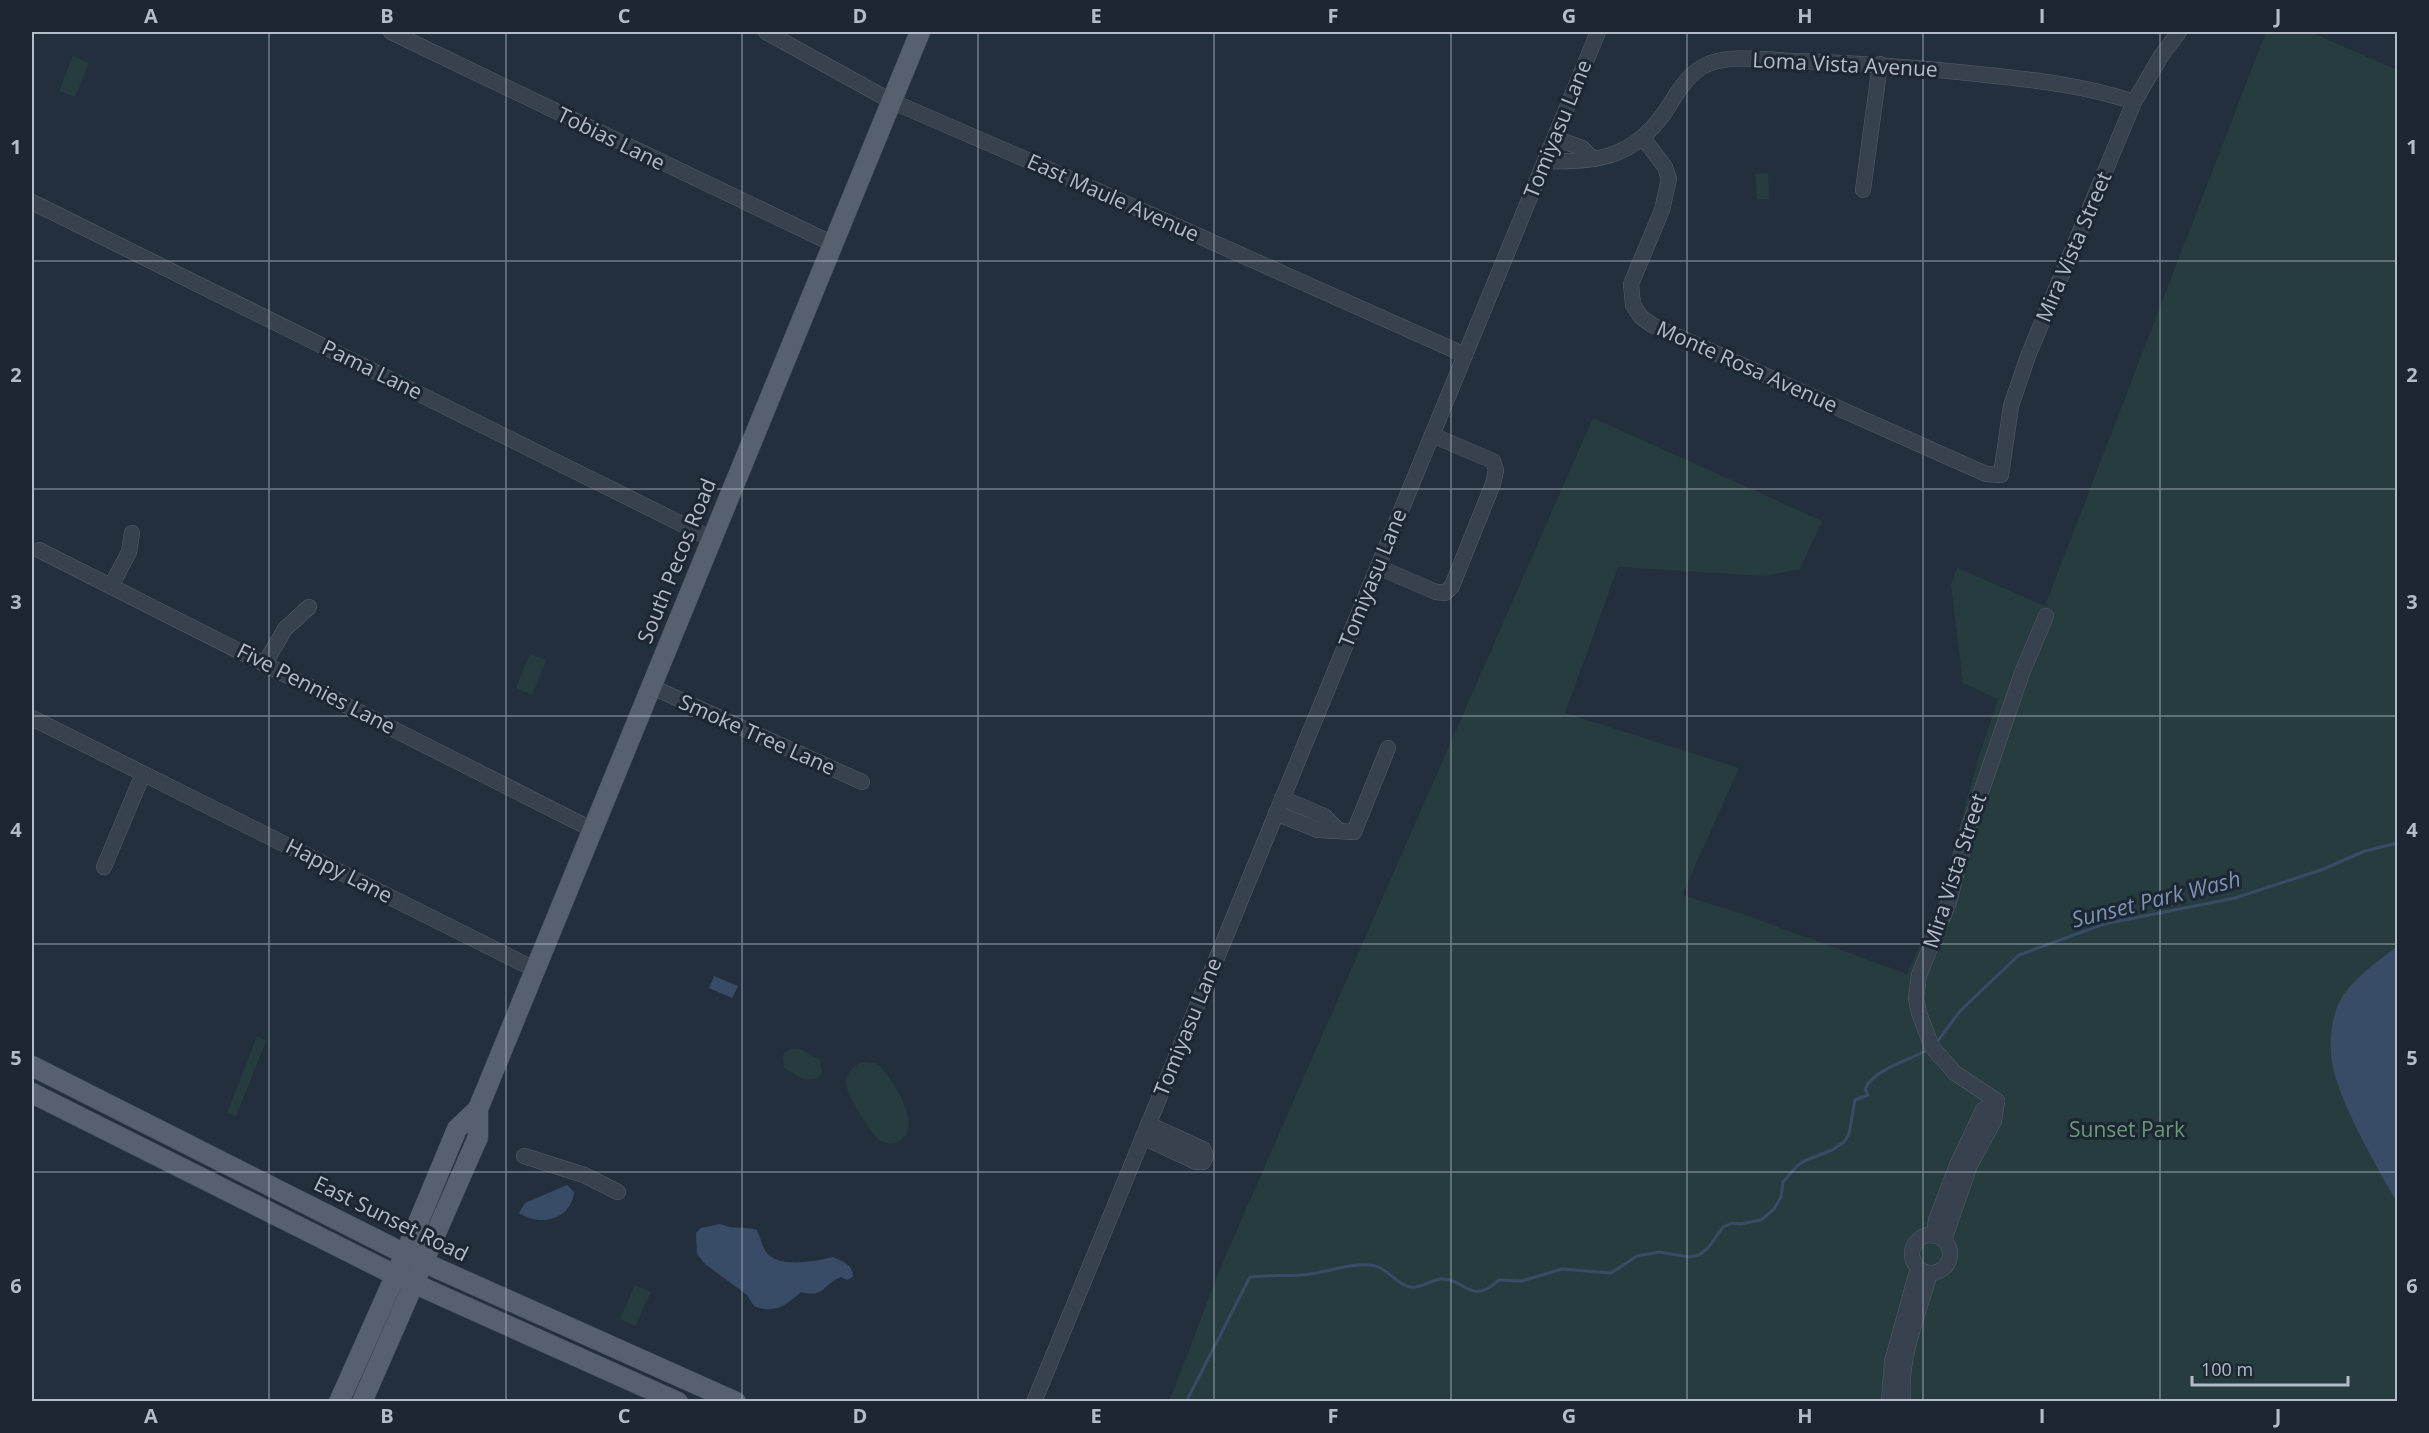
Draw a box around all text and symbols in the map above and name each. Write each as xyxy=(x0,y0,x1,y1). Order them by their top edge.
text: A xyxy=(144,2,158,29)
text: B xyxy=(380,2,394,29)
text: C xyxy=(618,2,631,29)
text: D xyxy=(853,2,867,29)
text: E xyxy=(1090,2,1102,29)
text: F xyxy=(1328,2,1338,29)
text: G xyxy=(1562,2,1576,29)
text: H xyxy=(1797,2,1813,29)
text: I xyxy=(2039,2,2045,29)
text: J xyxy=(2273,2,2281,29)
street label: Loma Vista Avenue xyxy=(1752,45,1939,83)
street label: Tomiyasu Lane xyxy=(1517,55,1598,202)
street label: Tobias Lane xyxy=(553,100,670,176)
text: 1 xyxy=(10,133,22,160)
text: 1 xyxy=(2406,133,2418,160)
street label: East Maule Avenue xyxy=(1023,147,1204,248)
street label: Mira Vista Street xyxy=(2029,167,2117,326)
street label: Monte Rosa Avenue xyxy=(1653,314,1842,419)
street label: Pama Lane xyxy=(318,333,427,405)
text: 2 xyxy=(10,361,22,388)
text: 2 xyxy=(2406,361,2418,388)
street label: South Pecos Road xyxy=(630,474,722,647)
street label: Tomiyasu Lane xyxy=(1332,504,1413,651)
text: 3 xyxy=(10,588,22,615)
text: 3 xyxy=(2406,588,2418,615)
street label: Five Pennies Lane xyxy=(233,636,400,740)
street label: Smoke Tree Lane xyxy=(675,687,840,781)
street label: Mira Vista Street xyxy=(1916,790,1992,952)
text: 4 xyxy=(10,816,22,843)
text: 4 xyxy=(2406,816,2418,843)
street label: Happy Lane xyxy=(281,831,398,909)
water label: Sunset Park Wash xyxy=(2068,863,2243,934)
street label: Tomiyasu Lane xyxy=(1147,953,1228,1100)
text: 5 xyxy=(10,1044,22,1071)
text: 5 xyxy=(2406,1044,2418,1071)
park label: Sunset Park xyxy=(2069,1115,2185,1143)
street label: East Sunset Road xyxy=(310,1169,473,1268)
text: 6 xyxy=(10,1272,22,1299)
text: 6 xyxy=(2406,1272,2418,1299)
scale bar xyxy=(2192,1349,2348,1387)
text: 100 m xyxy=(2201,1357,2253,1381)
text: A xyxy=(144,1402,158,1429)
text: B xyxy=(380,1402,394,1429)
text: C xyxy=(618,1402,631,1429)
text: D xyxy=(853,1402,867,1429)
text: E xyxy=(1090,1402,1102,1429)
text: F xyxy=(1328,1402,1338,1429)
text: G xyxy=(1562,1402,1576,1429)
text: H xyxy=(1797,1402,1813,1429)
text: I xyxy=(2039,1402,2045,1429)
text: J xyxy=(2273,1402,2281,1429)

